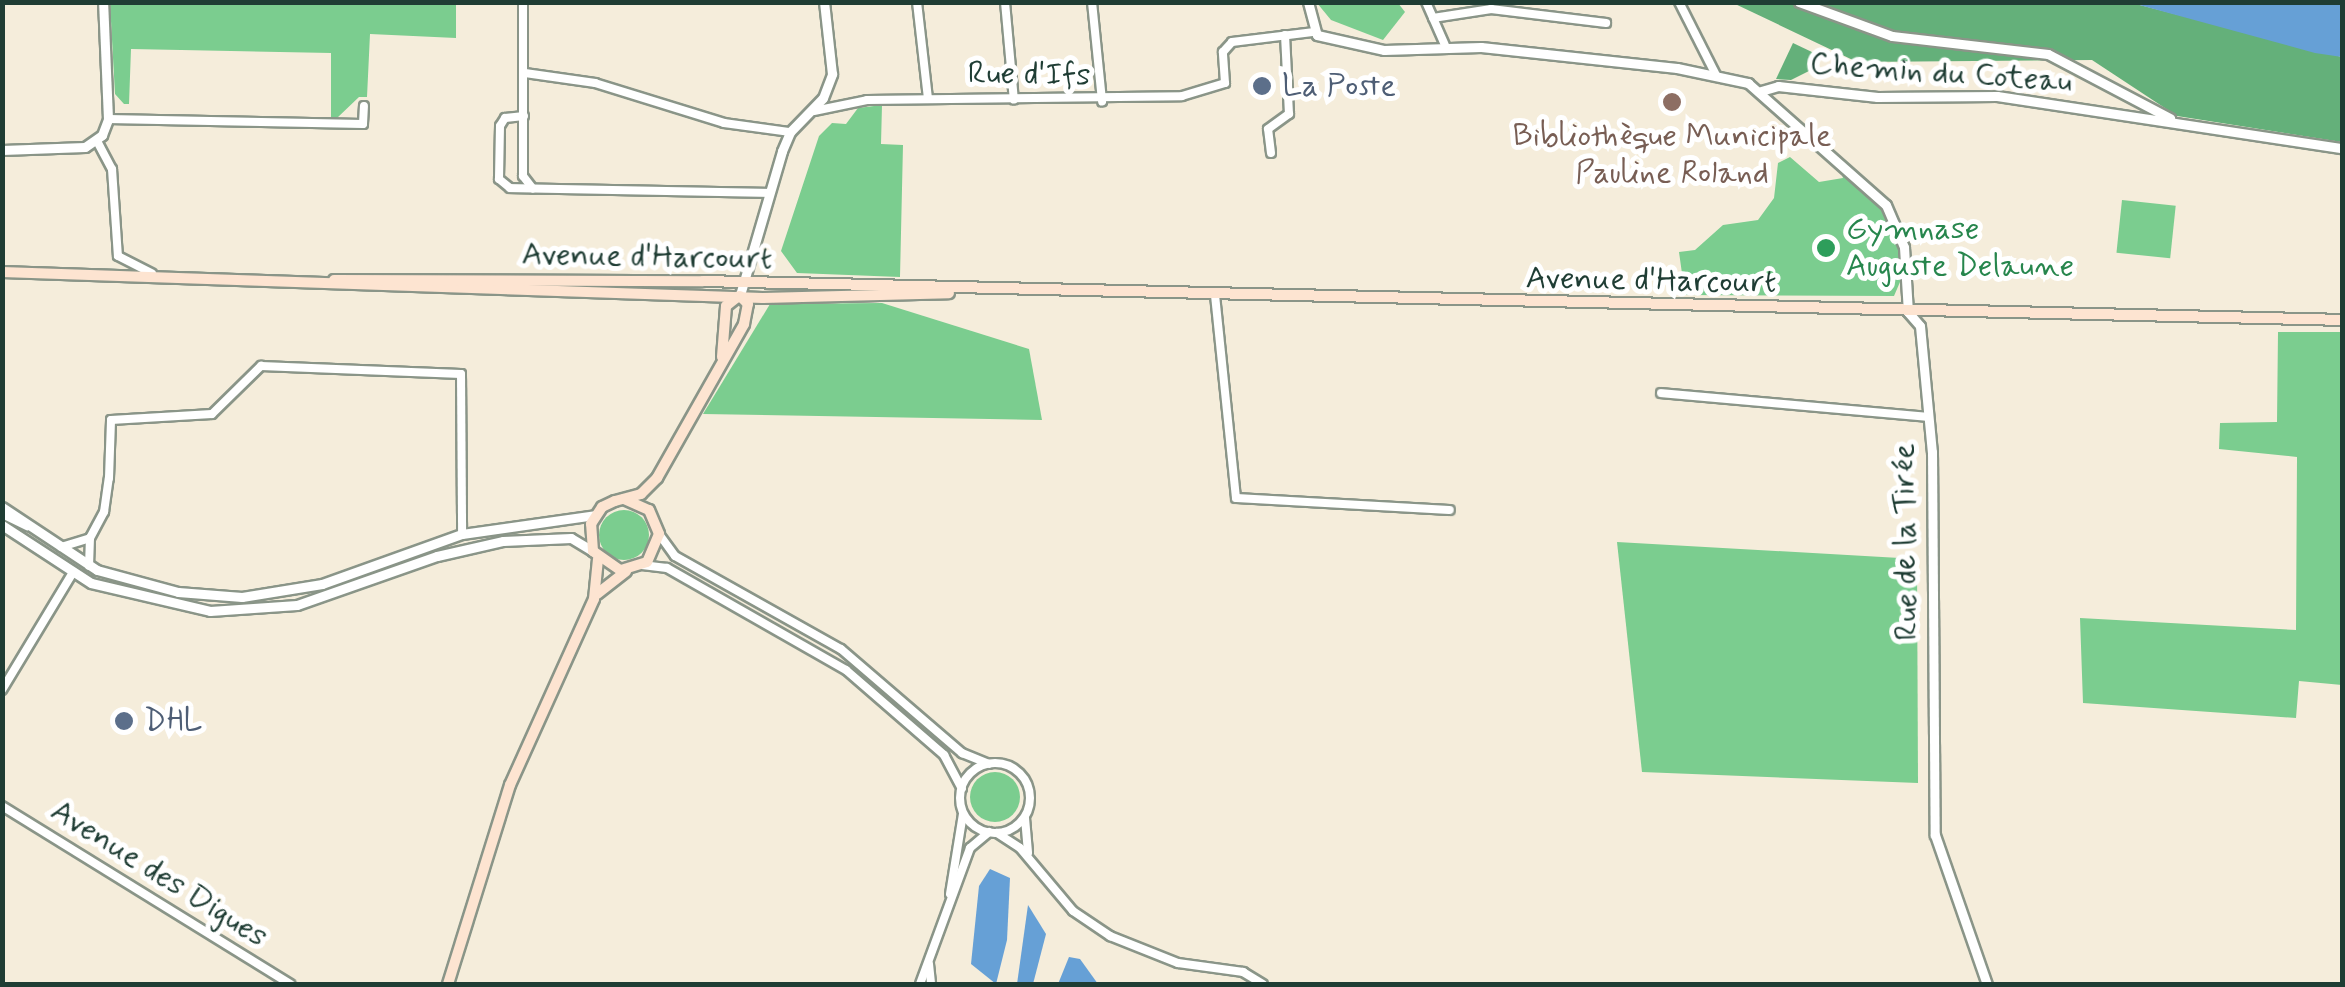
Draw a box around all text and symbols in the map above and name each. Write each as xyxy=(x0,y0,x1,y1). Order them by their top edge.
street label: Chemin du Coteau xyxy=(1813,45,2069,101)
street label: Rue d'Ifs xyxy=(967,55,1091,95)
place label: La Poste xyxy=(1282,67,1394,105)
marker: La Poste xyxy=(1251,75,1273,97)
marker: Bibliothèque Municipale Pauline Roland xyxy=(1661,91,1683,113)
place label: Bibliothèque Municipale Pauline Roland xyxy=(1515,118,1829,193)
place label: Gymnase Auguste Delaune xyxy=(1846,211,2075,286)
street label: Avenue d'Harcourt xyxy=(521,236,773,278)
marker: Gymnase Auguste Delaune xyxy=(1815,237,1837,259)
street label: Avenue d'Harcourt xyxy=(1525,260,1777,302)
street label: Rue de la Tirée xyxy=(1885,445,1927,639)
place label: DHL xyxy=(144,702,203,740)
marker: DHL xyxy=(113,710,135,732)
street label: Avenue des Digues xyxy=(45,793,273,955)

